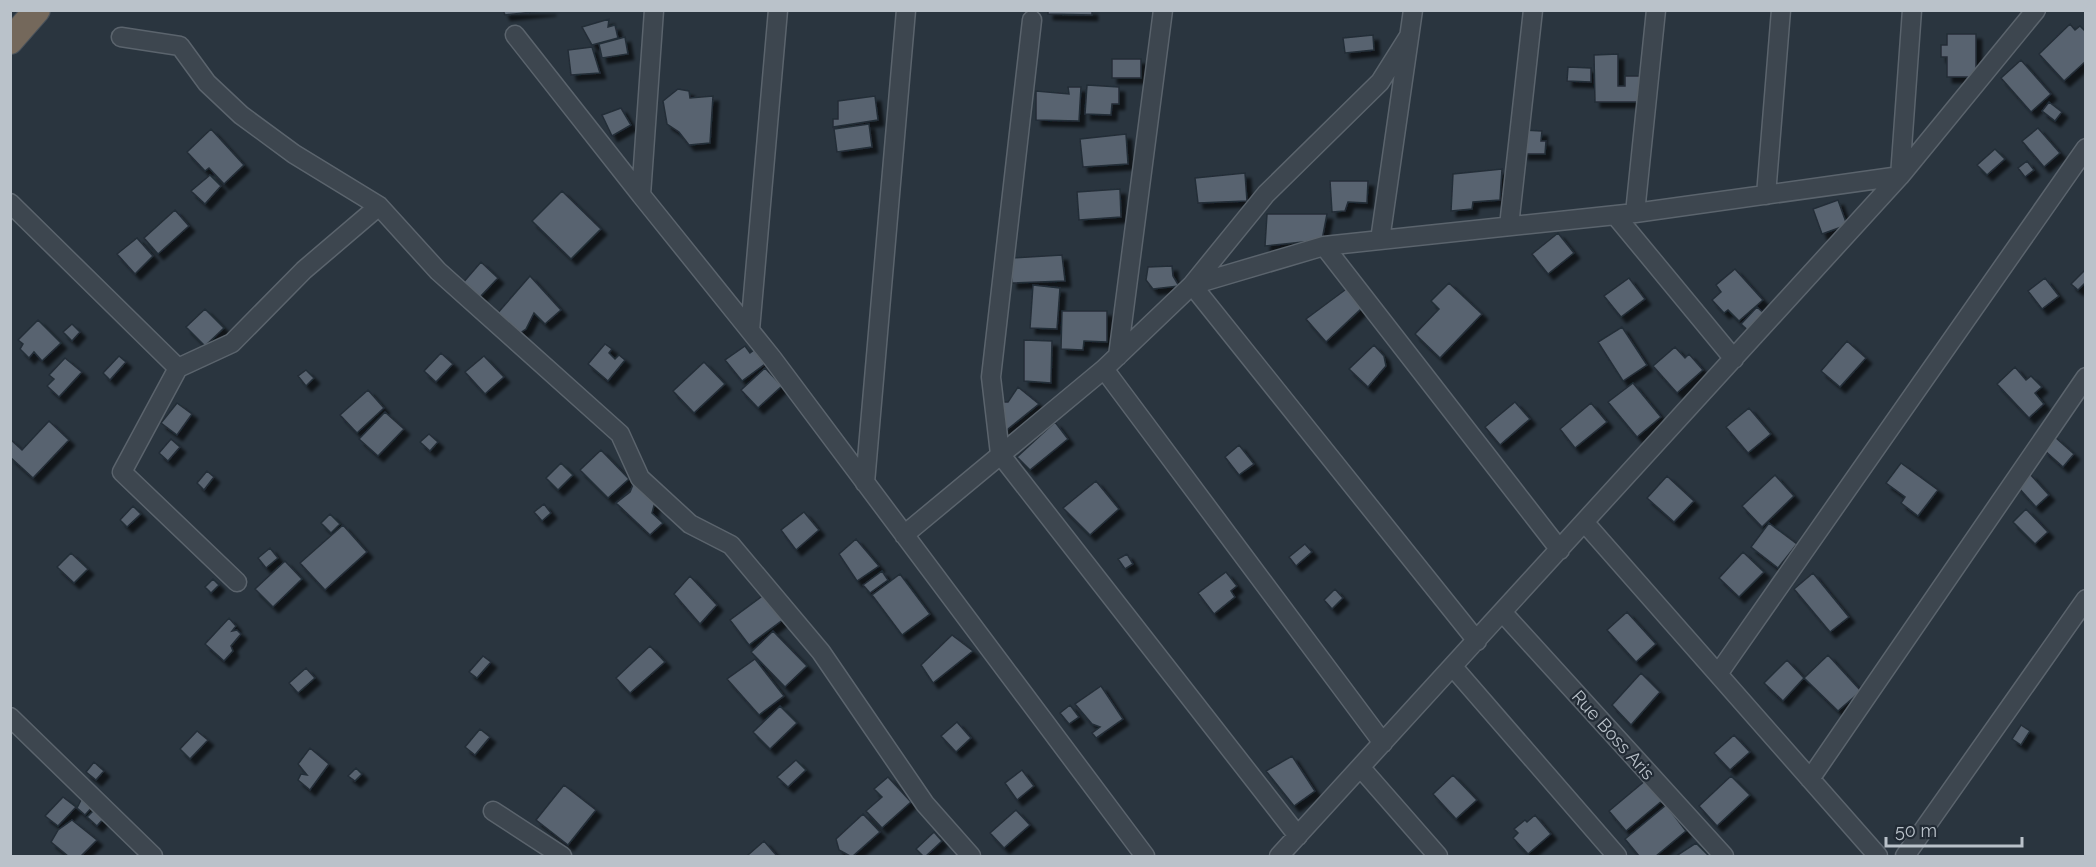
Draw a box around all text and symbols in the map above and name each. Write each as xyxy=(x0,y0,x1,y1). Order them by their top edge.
street label: Rue Boss Aris xyxy=(1568,686,1659,784)
scale bar xyxy=(1886,810,2022,848)
text: 50 m xyxy=(1895,820,1937,841)

